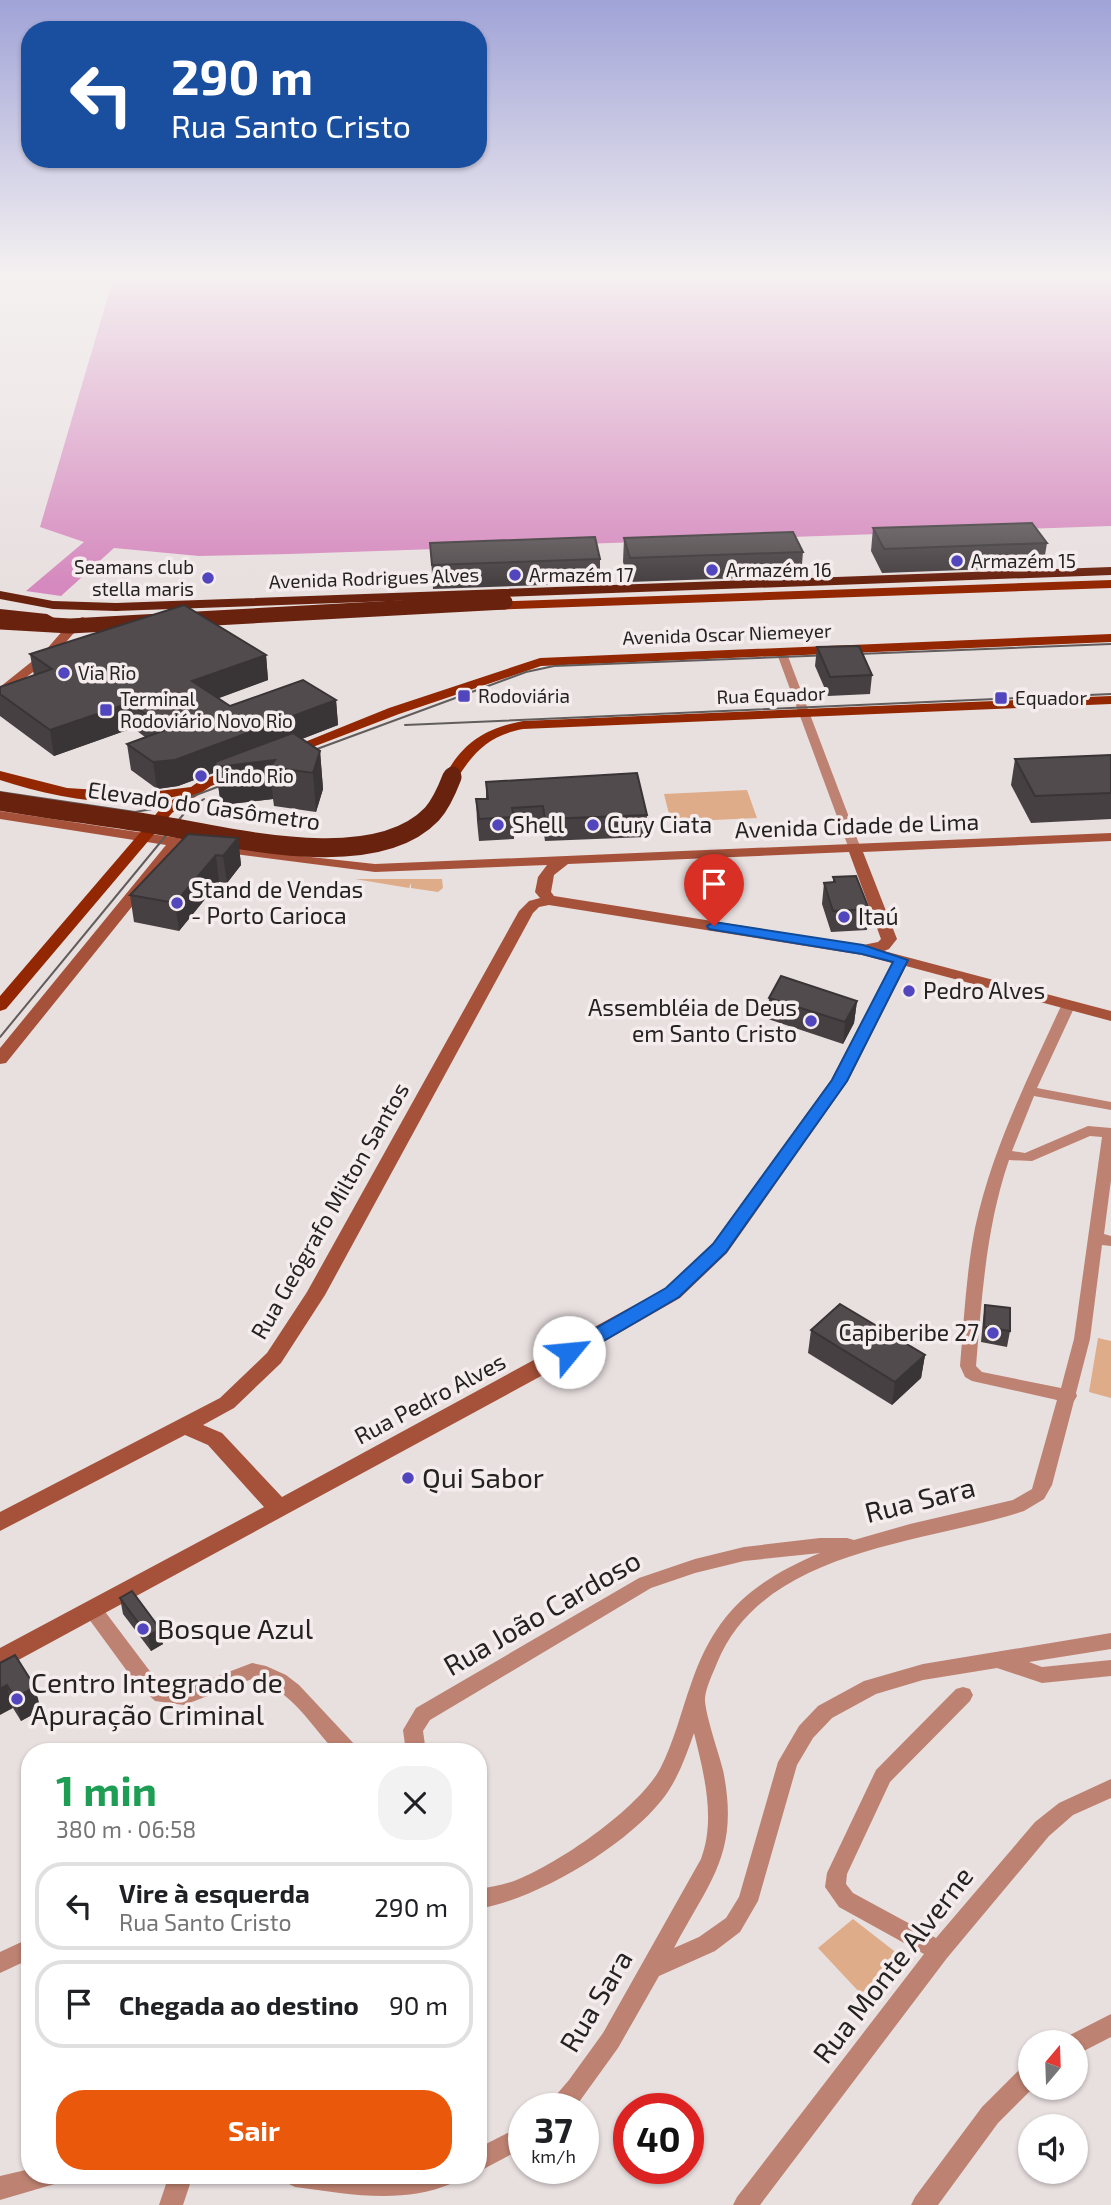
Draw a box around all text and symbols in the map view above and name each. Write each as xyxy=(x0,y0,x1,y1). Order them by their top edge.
text: 290 m xyxy=(171,46,313,105)
icon: left xyxy=(56,49,147,140)
text: Rua Santo Cristo xyxy=(171,106,411,144)
place label: Armazém 15 xyxy=(971,549,1076,572)
marker: Armazém 15 xyxy=(949,553,965,569)
place label: Seamans club stella maris xyxy=(74,555,194,600)
place label: Armazém 16 xyxy=(726,558,832,581)
street label: Avenida Rodrigues Alves xyxy=(268,562,480,593)
marker: Armazém 16 xyxy=(704,562,720,578)
place label: Armazém 17 xyxy=(529,563,634,586)
marker: Armazém 17 xyxy=(507,567,523,583)
marker: Seamans club stella maris xyxy=(200,570,216,586)
street label: Avenida Oscar Niemeyer xyxy=(622,618,832,649)
place label: Via Rio xyxy=(78,661,136,684)
marker: Via Rio xyxy=(56,665,72,681)
street label: Rua Equador xyxy=(716,681,826,708)
place label: Rodoviária xyxy=(478,684,570,707)
place label: Equador xyxy=(1015,686,1087,709)
place label: Terminal Rodoviário Novo Rio xyxy=(120,687,293,732)
marker: Rodoviária xyxy=(456,688,472,704)
marker: Equador xyxy=(993,690,1009,706)
marker: Terminal Rodoviário Novo Rio xyxy=(98,702,114,718)
place label: Lindo Rio xyxy=(215,764,294,787)
marker: Lindo Rio xyxy=(193,768,209,784)
street label: Elevado do Gasômetro xyxy=(86,775,322,835)
street label: Avenida Cidade de Lima xyxy=(734,807,980,843)
place label: Shell xyxy=(512,810,564,838)
place label: Cury Ciata xyxy=(607,810,712,838)
marker: Shell xyxy=(490,817,506,833)
marker: Cury Ciata xyxy=(585,817,601,833)
pin xyxy=(684,854,744,926)
icon: arrive xyxy=(695,865,733,903)
place label: Stand de Vendas - Porto Carioca xyxy=(191,875,363,929)
marker: Stand de Vendas - Porto Carioca xyxy=(169,895,185,911)
place label: Itaú xyxy=(858,902,899,930)
marker: Itaú xyxy=(836,909,852,925)
place label: Pedro Alves xyxy=(923,976,1045,1004)
marker: Pedro Alves xyxy=(901,983,917,999)
place label: Assembléia de Deus em Santo Cristo xyxy=(588,993,797,1047)
marker: Assembléia de Deus em Santo Cristo xyxy=(803,1013,819,1029)
street label: Rua Geógrafo Milton Santos xyxy=(244,1077,414,1344)
position arrow xyxy=(532,1315,606,1389)
place label: Capiberibe 27 xyxy=(839,1318,979,1346)
marker: Capiberibe 27 xyxy=(985,1325,1001,1341)
street label: Rua Pedro Alves xyxy=(349,1346,510,1450)
place label: Qui Sabor xyxy=(422,1460,544,1494)
street label: Rua Sara xyxy=(861,1469,978,1529)
marker: Qui Sabor xyxy=(400,1470,416,1486)
street label: Rua João Cardoso xyxy=(437,1542,646,1682)
place label: Bosque Azul xyxy=(157,1611,314,1645)
marker: Bosque Azul xyxy=(135,1621,151,1637)
place label: Centro Integrado de Apuração Criminal xyxy=(31,1665,283,1732)
marker: Centro Integrado de Apuração Criminal xyxy=(9,1691,25,1707)
text: 1 min xyxy=(56,1764,157,1814)
button: close xyxy=(378,1766,452,1840)
text: 380 m · 06:58 xyxy=(56,1815,196,1843)
street label: Rua Monte Alverne xyxy=(805,1859,980,2070)
text: Vire à esquerda xyxy=(119,1877,310,1908)
icon: left xyxy=(60,1887,98,1925)
text: 290 m xyxy=(374,1891,448,1922)
text: Rua Santo Cristo xyxy=(119,1908,291,1936)
street label: Rua Sara xyxy=(552,1943,639,2057)
icon: arrive xyxy=(60,1985,98,2023)
text: Chegada ao destino xyxy=(119,1989,359,2020)
text: 90 m xyxy=(389,1989,448,2020)
north arrow xyxy=(1018,2030,1088,2100)
map controls xyxy=(1018,2030,1088,2184)
button: Sair xyxy=(56,2090,452,2170)
speed limit sign: 40 xyxy=(613,2093,704,2184)
text: 37 xyxy=(534,2108,573,2150)
button: sound xyxy=(1018,2114,1088,2184)
text: km/h xyxy=(531,2145,576,2167)

